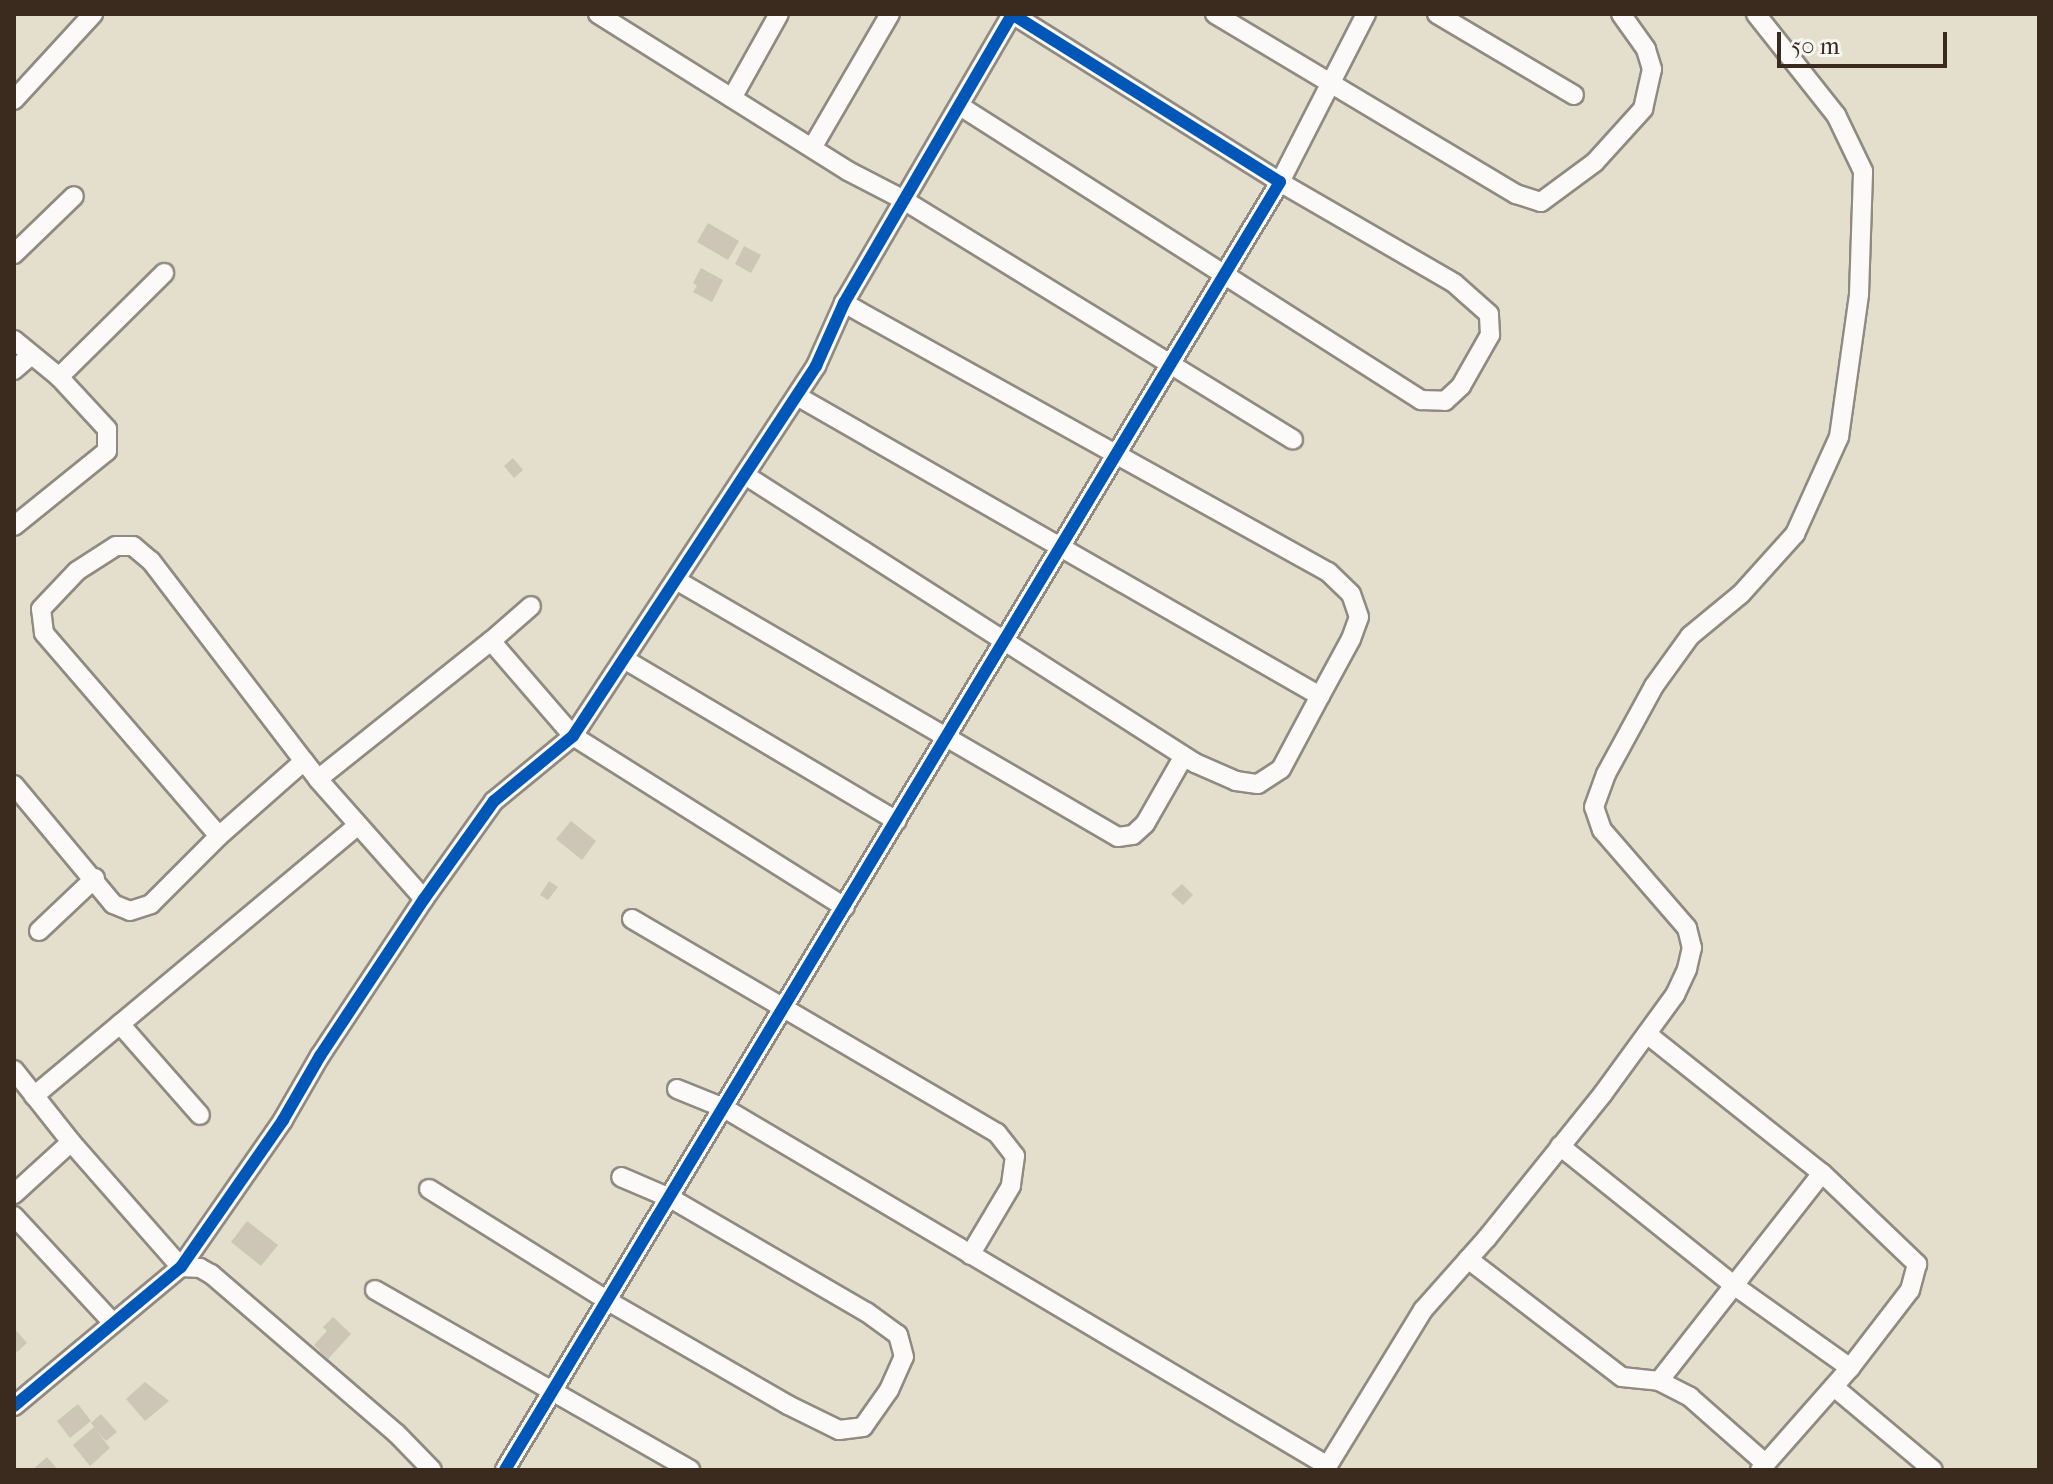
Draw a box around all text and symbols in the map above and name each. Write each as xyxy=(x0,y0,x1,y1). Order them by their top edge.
scale bar xyxy=(1781,16,1951,66)
text: 50 m xyxy=(1791,32,1840,60)

